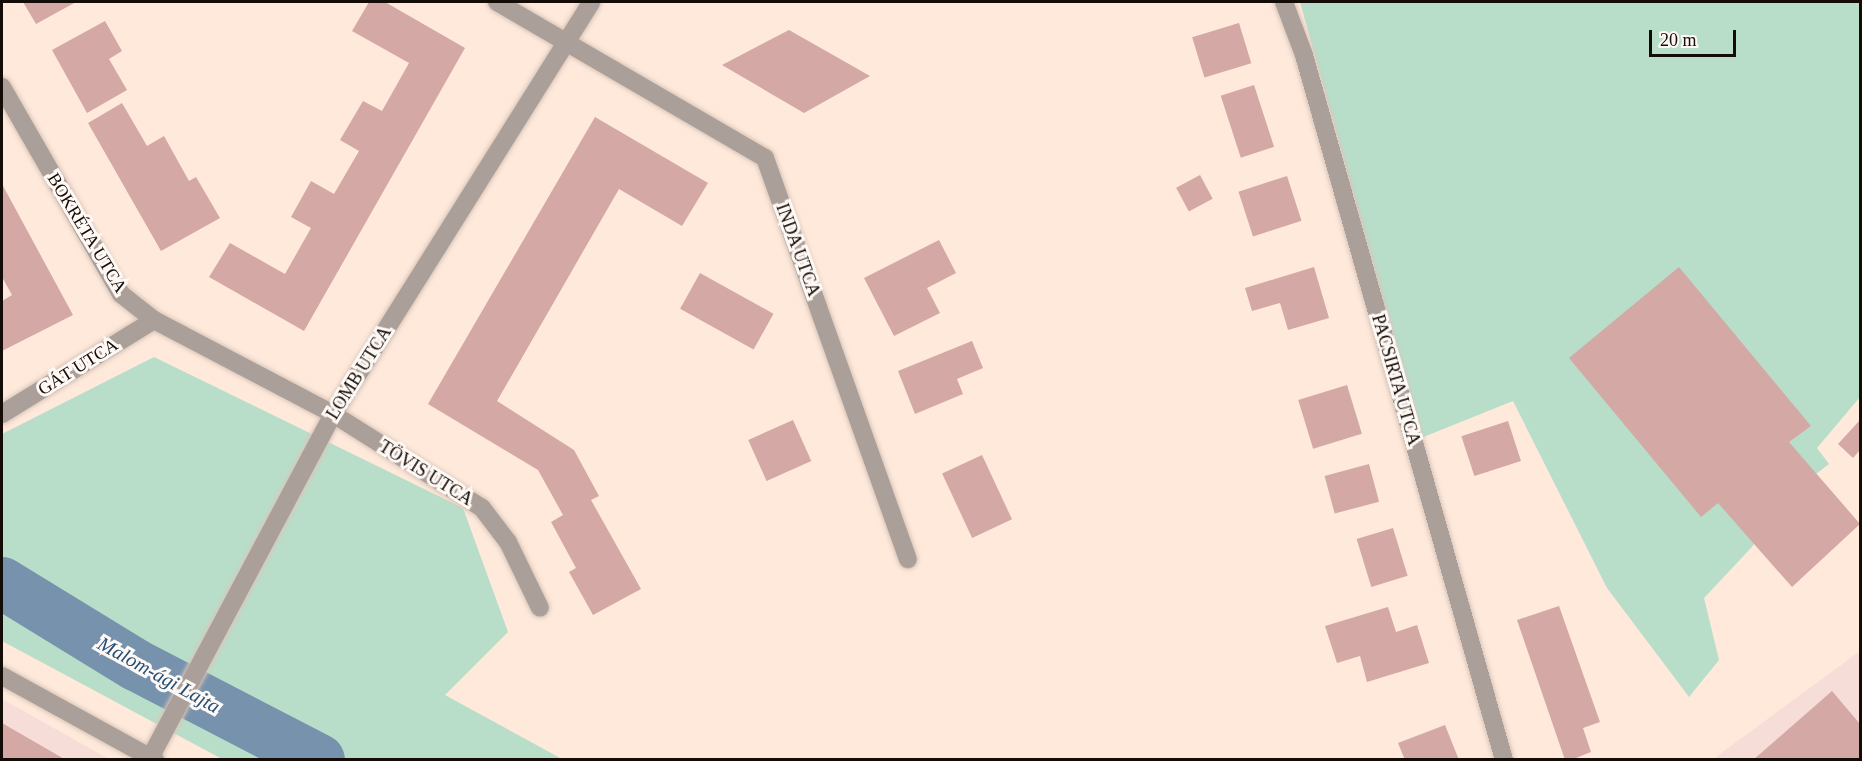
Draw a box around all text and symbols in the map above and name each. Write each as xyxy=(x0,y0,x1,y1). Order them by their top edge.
scale bar xyxy=(1652,18,1739,56)
text: 20 m xyxy=(1660,30,1697,50)
street label: BOKRÉTA UTCA xyxy=(42,169,132,297)
street label: INDA UTCA xyxy=(771,200,825,300)
street label: PACSIRTA UTCA xyxy=(1367,311,1425,449)
street label: LOMB UTCA xyxy=(322,323,396,423)
street label: GÁT UTCA xyxy=(34,334,122,400)
street label: TÖVIS UTCA xyxy=(375,436,477,510)
water label: Malom-ági Lajta xyxy=(94,632,224,718)

